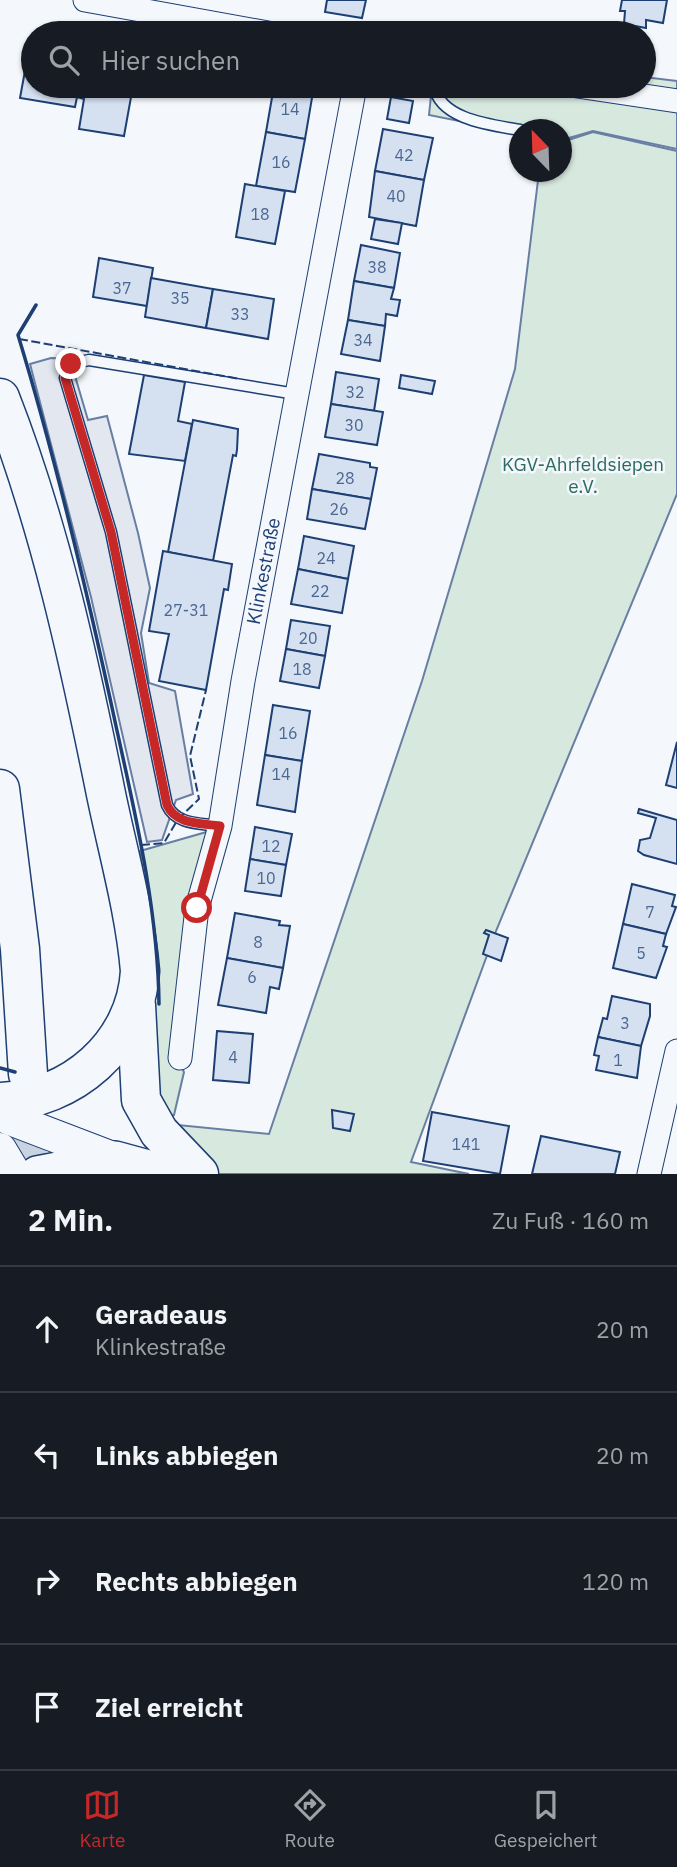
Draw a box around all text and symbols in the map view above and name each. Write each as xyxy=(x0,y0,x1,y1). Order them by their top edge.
search box xyxy=(21,21,656,98)
icon: search xyxy=(45,41,83,79)
text: Hier suchen xyxy=(101,43,240,77)
house number: 14 xyxy=(280,99,300,119)
north arrow xyxy=(509,119,572,182)
house number: 42 xyxy=(394,145,414,165)
house number: 16 xyxy=(271,152,291,172)
house number: 40 xyxy=(386,186,406,206)
house number: 18 xyxy=(250,204,270,224)
house number: 38 xyxy=(367,257,387,277)
house number: 37 xyxy=(112,278,132,298)
house number: 35 xyxy=(170,288,190,308)
house number: 33 xyxy=(230,304,250,324)
house number: 34 xyxy=(353,330,373,350)
route end xyxy=(55,348,86,379)
house number: 32 xyxy=(345,382,365,402)
house number: 30 xyxy=(344,415,364,435)
park label: KGV-Ahrfeldsiepen e.V. xyxy=(502,452,664,498)
house number: 28 xyxy=(335,468,355,488)
house number: 26 xyxy=(329,499,349,519)
street label: Klinkestraße xyxy=(241,516,285,626)
house number: 24 xyxy=(316,548,336,568)
house number: 22 xyxy=(310,581,330,601)
house number: 27-31 xyxy=(164,600,208,620)
house number: 20 xyxy=(298,628,318,648)
house number: 18 xyxy=(292,659,312,679)
house number: 16 xyxy=(278,723,298,743)
house number: 14 xyxy=(271,764,291,784)
house number: 12 xyxy=(261,836,281,856)
house number: 10 xyxy=(256,868,276,888)
route start xyxy=(181,892,212,923)
house number: 7 xyxy=(645,902,655,922)
house number: 8 xyxy=(253,932,263,952)
house number: 5 xyxy=(636,943,646,963)
house number: 6 xyxy=(247,967,257,987)
house number: 3 xyxy=(620,1013,630,1033)
house number: 4 xyxy=(228,1047,238,1067)
house number: 1 xyxy=(613,1050,623,1070)
house number: 141 xyxy=(452,1134,480,1154)
text: 2 Min. xyxy=(28,1200,113,1239)
text: Zu Fuß · 160 m xyxy=(492,1205,649,1235)
text: Geradeaus xyxy=(95,1297,227,1331)
icon: ahead xyxy=(28,1310,66,1348)
text: 20 m xyxy=(596,1314,649,1344)
text: Klinkestraße xyxy=(95,1331,226,1361)
icon: left xyxy=(28,1436,66,1474)
text: Links abbiegen xyxy=(95,1438,278,1472)
text: 20 m xyxy=(596,1440,649,1470)
icon: right xyxy=(28,1562,66,1600)
text: Rechts abbiegen xyxy=(95,1564,298,1598)
text: 120 m xyxy=(582,1566,649,1596)
icon: arrive xyxy=(28,1688,66,1726)
text: Ziel erreicht xyxy=(95,1690,243,1724)
tab: Karte xyxy=(80,1786,125,1852)
tab: Route xyxy=(285,1786,335,1852)
tab: Gespeichert xyxy=(494,1786,597,1852)

